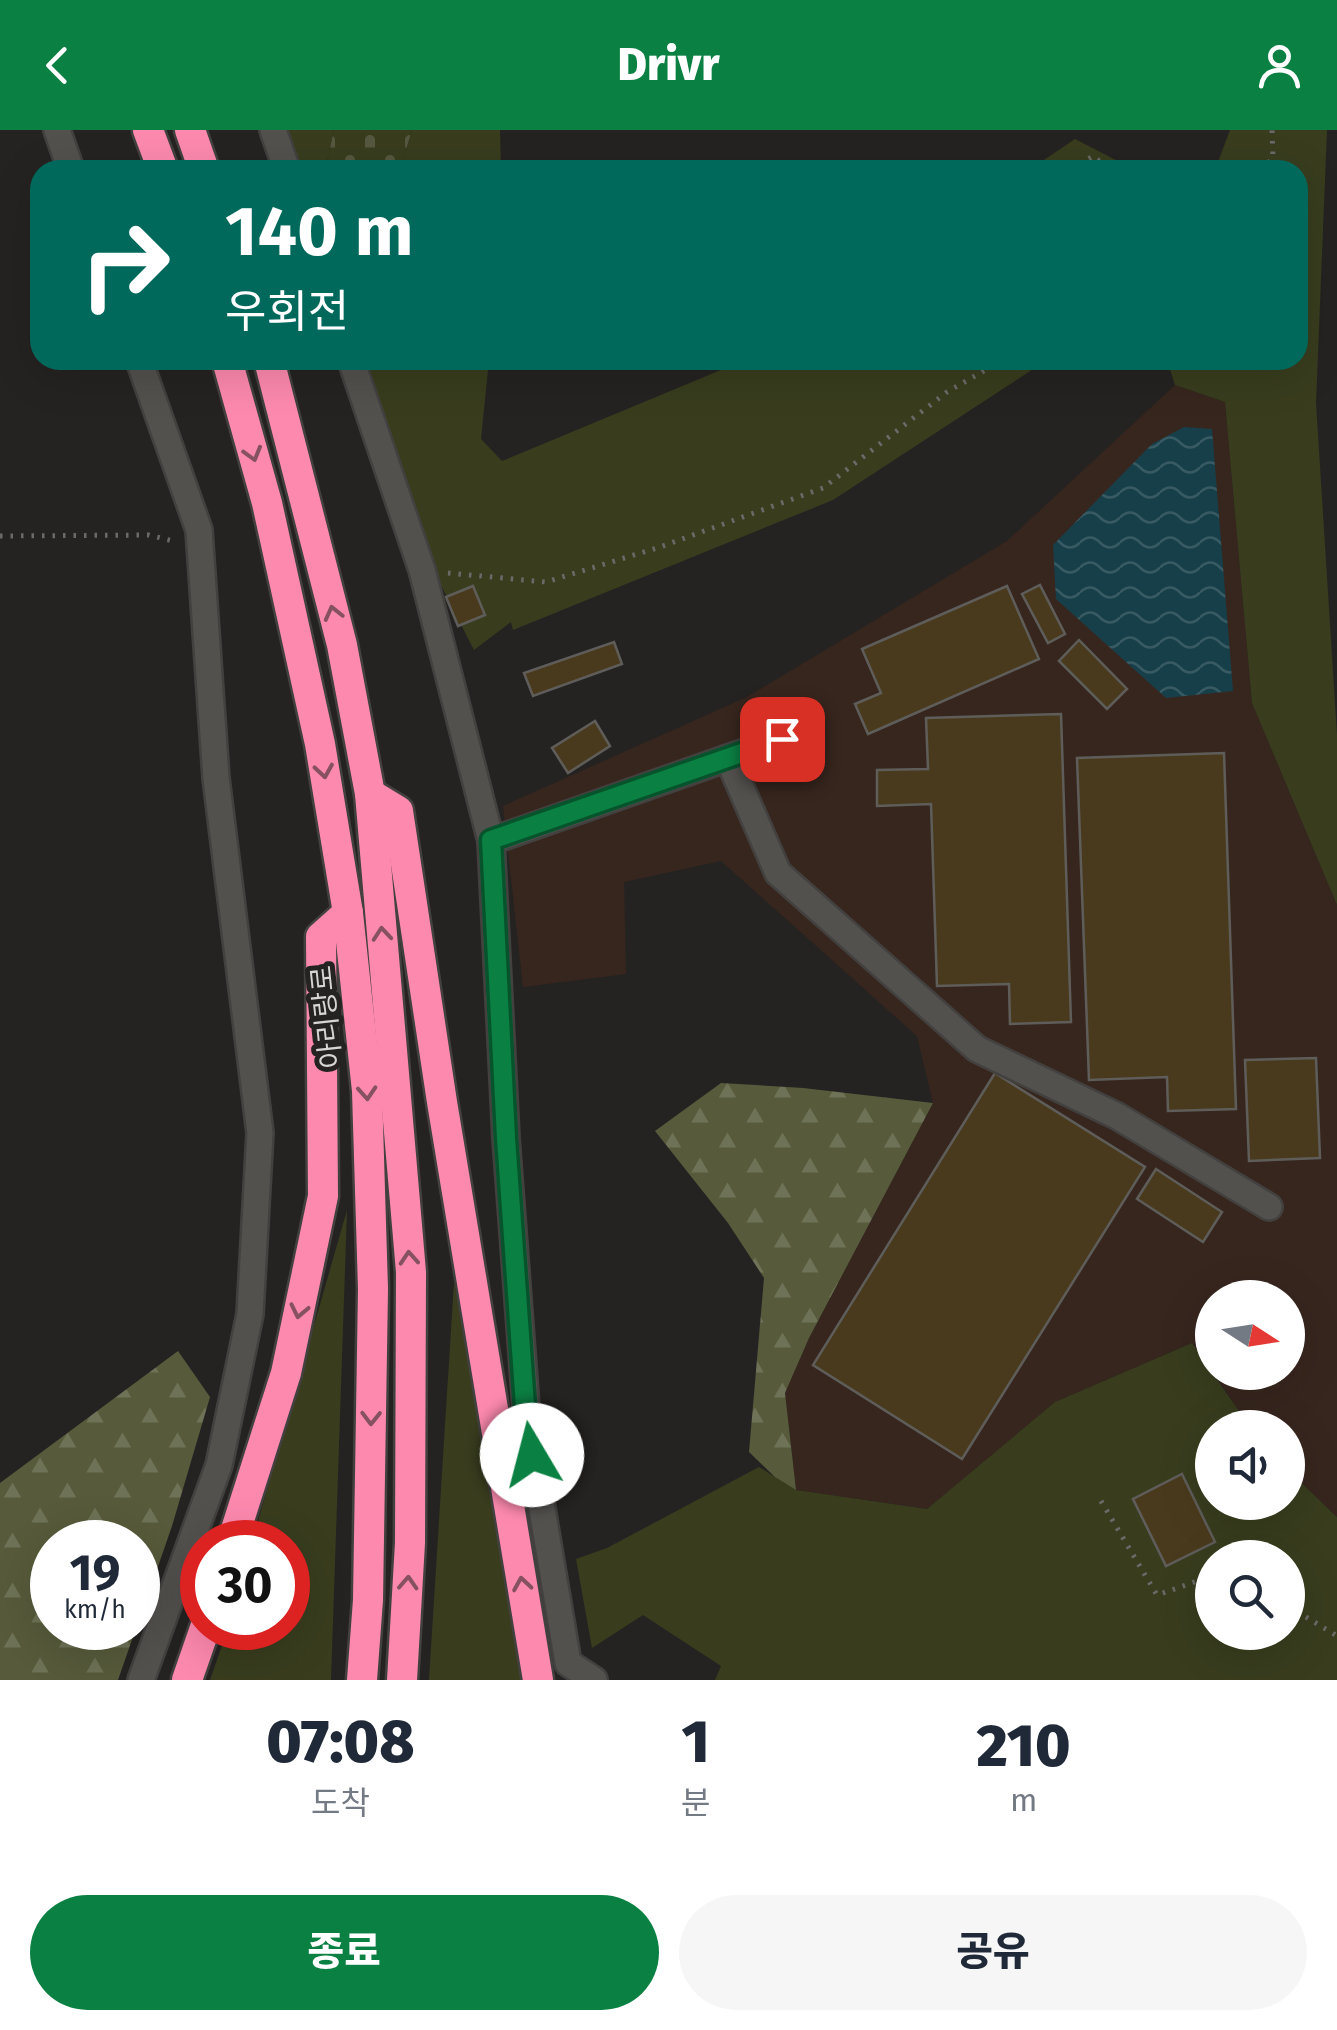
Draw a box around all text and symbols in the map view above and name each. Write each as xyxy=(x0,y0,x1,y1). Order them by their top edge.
icon: back xyxy=(30,38,85,93)
text: Drivr xyxy=(618,38,719,92)
icon: person xyxy=(1252,38,1307,93)
text: 140 m xyxy=(225,190,414,274)
icon: right xyxy=(60,200,190,330)
text: 우회전 xyxy=(225,285,349,339)
one-way arrow xyxy=(241,445,262,462)
one-way arrow xyxy=(324,605,345,622)
pin xyxy=(740,697,825,782)
icon: arrive xyxy=(755,712,810,767)
one-way arrow xyxy=(313,763,334,779)
one-way arrow xyxy=(372,926,394,942)
street label: 아리랑로 xyxy=(305,964,348,1070)
one-way arrow xyxy=(356,1085,377,1101)
one-way arrow xyxy=(399,1249,421,1265)
north arrow xyxy=(1195,1280,1305,1390)
map controls xyxy=(1195,1280,1305,1650)
one-way arrow xyxy=(289,1303,310,1320)
position arrow xyxy=(480,1403,584,1507)
one-way arrow xyxy=(360,1410,382,1426)
button: sound xyxy=(1195,1410,1305,1520)
speed limit sign: 30 xyxy=(180,1520,310,1650)
button: search xyxy=(1195,1540,1305,1650)
text: 19 xyxy=(69,1543,121,1603)
one-way arrow xyxy=(397,1574,418,1590)
one-way arrow xyxy=(513,1576,534,1592)
text: km/h xyxy=(64,1595,126,1625)
text: 07:08 xyxy=(266,1706,415,1778)
text: 1 xyxy=(681,1706,710,1778)
text: 210 xyxy=(977,1710,1071,1782)
text: m xyxy=(1010,1781,1037,1819)
text: 도착 xyxy=(311,1784,370,1822)
text: 분 xyxy=(681,1784,710,1822)
button: 종료 xyxy=(30,1895,659,2010)
button: 공유 xyxy=(679,1895,1307,2010)

